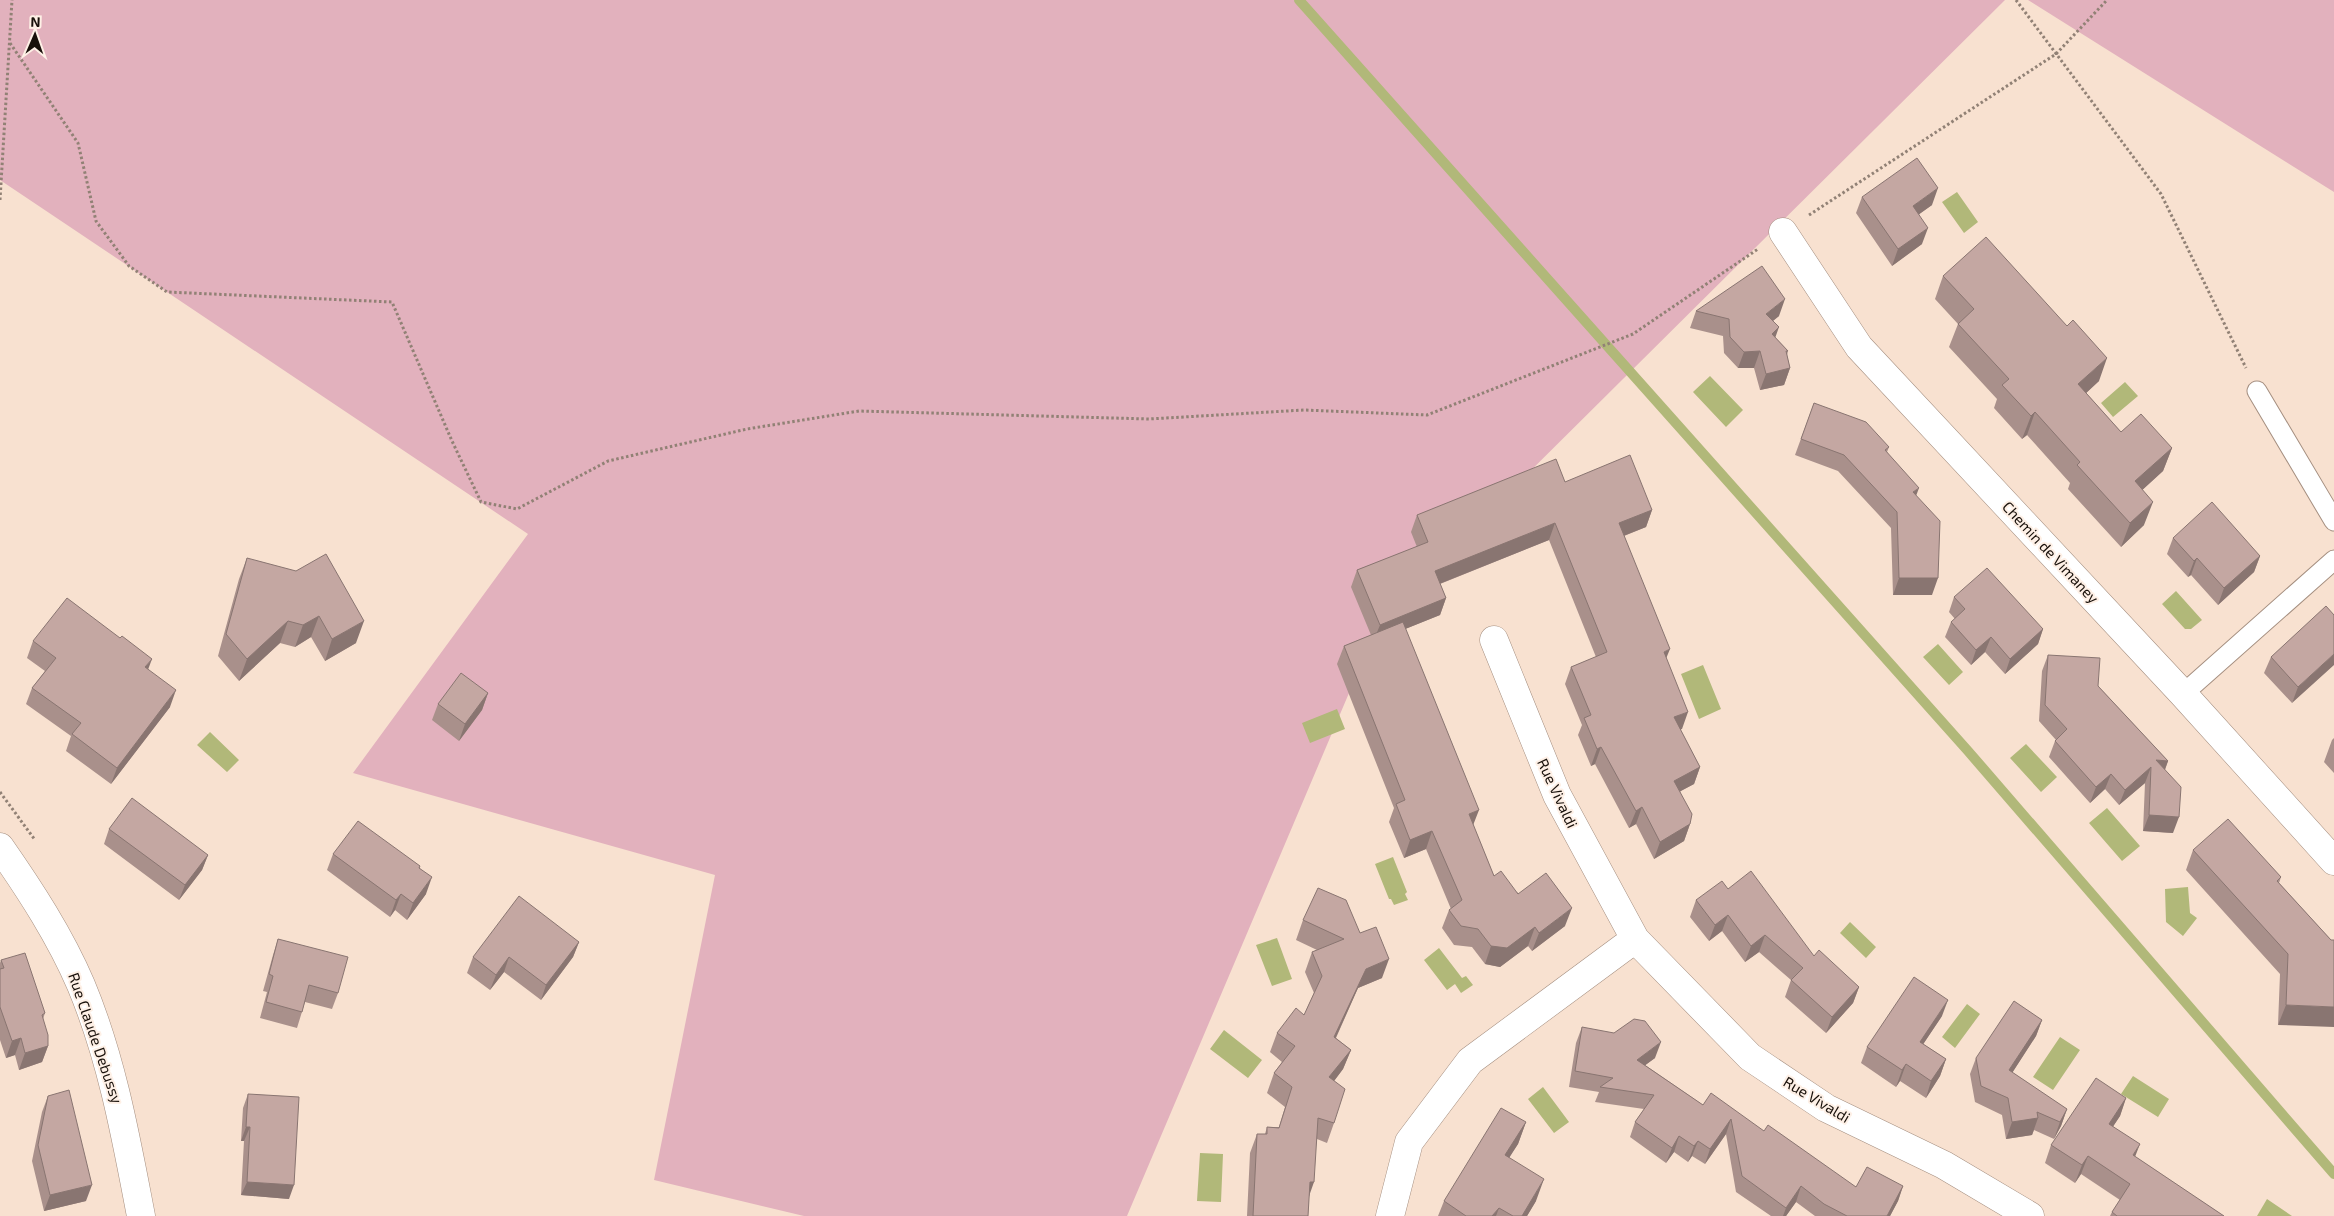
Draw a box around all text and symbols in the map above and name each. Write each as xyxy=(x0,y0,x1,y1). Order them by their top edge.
north arrow xyxy=(10,10,60,60)
text: N xyxy=(30,13,41,30)
street label: Chemin de Vimaney xyxy=(1999,497,2103,607)
street label: Rue Vivaldi xyxy=(1534,755,1582,831)
street label: Rue Claude Debussy xyxy=(65,970,127,1106)
street label: Rue Vivaldi xyxy=(1780,1072,1854,1126)

